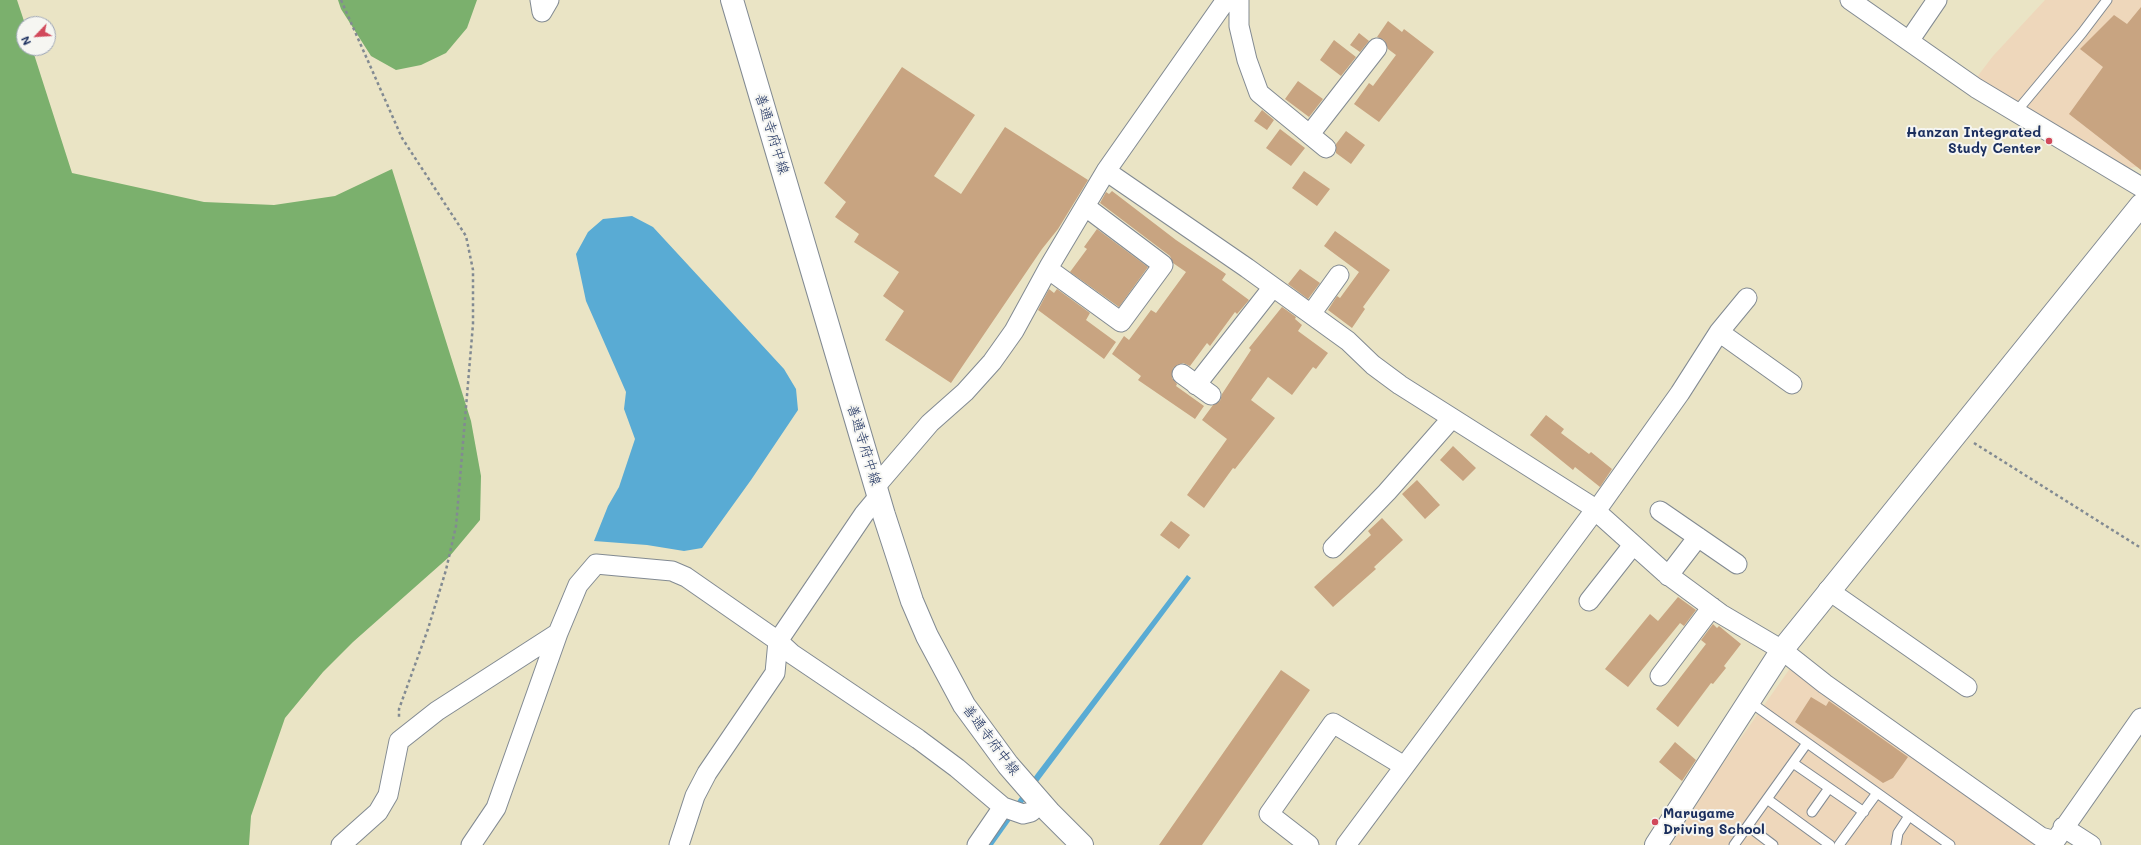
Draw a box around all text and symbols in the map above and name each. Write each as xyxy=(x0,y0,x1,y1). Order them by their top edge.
north arrow xyxy=(16,16,56,56)
text: N xyxy=(17,34,34,48)
street label: 善通寺府中線 xyxy=(752,91,792,177)
place label: Hanzan Integrated Study Center xyxy=(1906,125,2041,158)
marker: Hanzan Integrated Study Center xyxy=(2044,136,2054,146)
street label: 善通寺府中線 xyxy=(844,402,884,488)
street label: 善通寺府中線 xyxy=(959,701,1023,779)
place label: Marugame Driving School xyxy=(1663,806,1765,838)
marker: Marugame Driving School xyxy=(1650,817,1660,827)

